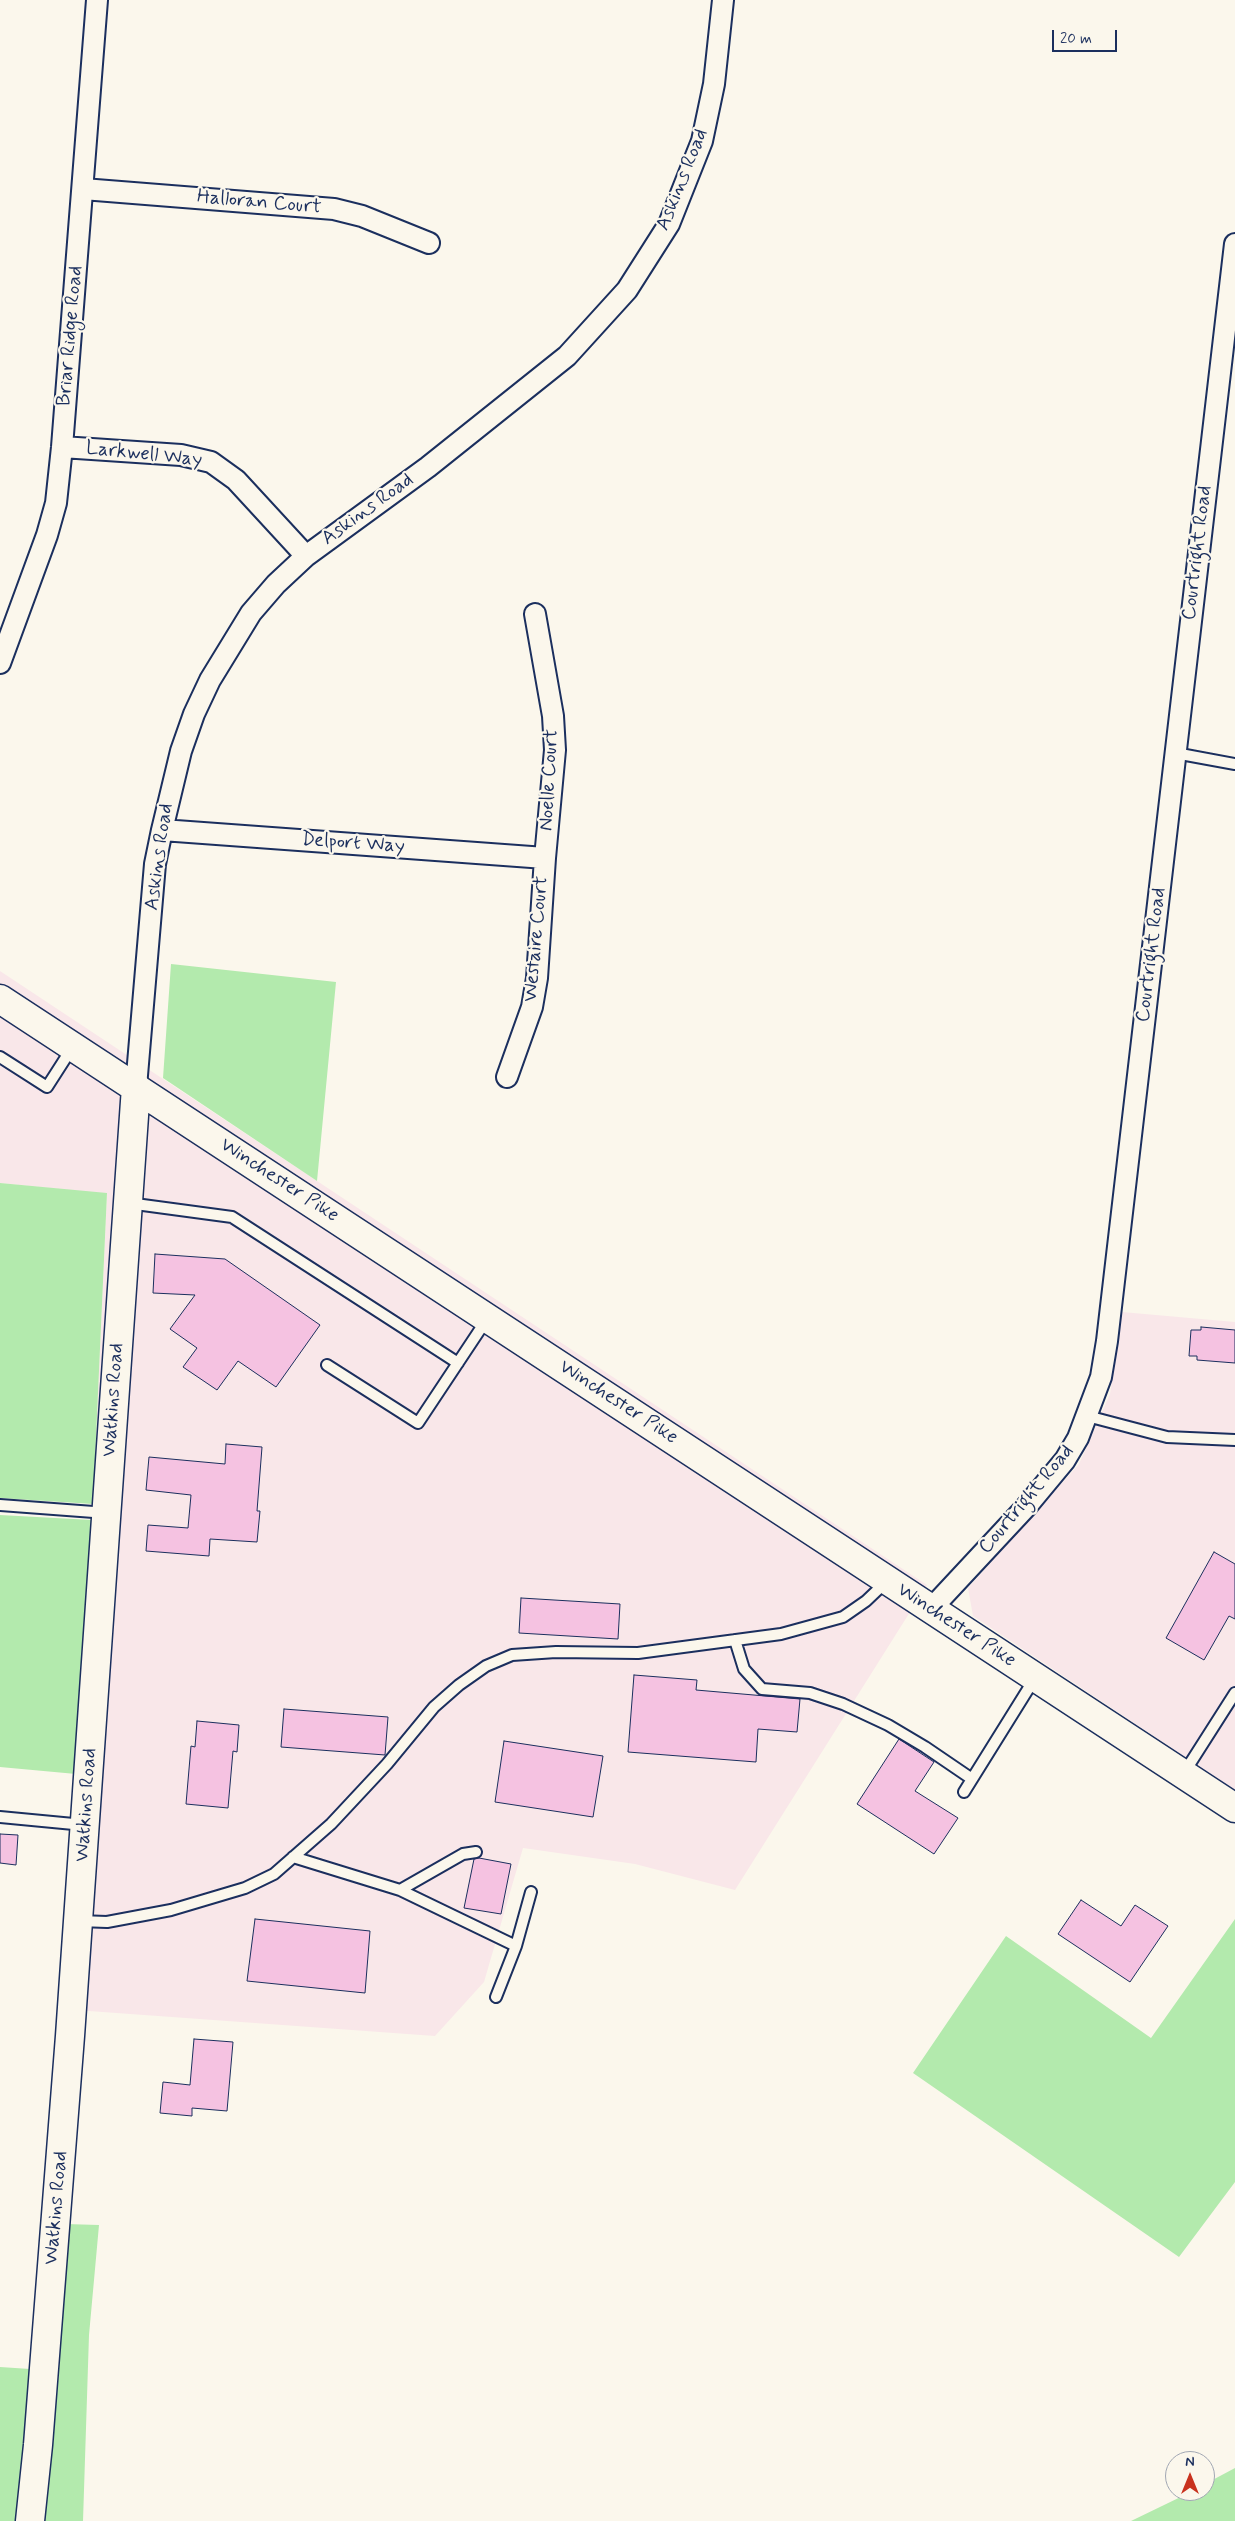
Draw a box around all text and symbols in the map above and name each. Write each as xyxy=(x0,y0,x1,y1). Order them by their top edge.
scale bar xyxy=(1055,20,1120,52)
text: 20 m xyxy=(1060,29,1092,49)
street label: Askins Road xyxy=(652,126,714,234)
street label: Halloran Court xyxy=(196,186,322,220)
street label: Briar Ridge Road xyxy=(53,265,89,407)
street label: Larkwell Way xyxy=(85,437,203,473)
street label: Askins Road xyxy=(317,469,419,551)
street label: Courtright Road xyxy=(1178,484,1218,622)
street label: Noelle Court xyxy=(535,728,565,832)
street label: Askins Road xyxy=(141,802,179,912)
street label: Delport Way xyxy=(301,828,405,860)
street label: Westaire Court xyxy=(520,875,554,1003)
street label: Courtright Road xyxy=(1132,886,1172,1024)
street label: Winchester Pike xyxy=(215,1134,343,1228)
street label: Watkins Road xyxy=(98,1342,130,1458)
street label: Winchester Pike xyxy=(554,1356,682,1450)
street label: Courtright Road xyxy=(974,1440,1080,1560)
street label: Winchester Pike xyxy=(892,1579,1020,1673)
street label: Watkins Road xyxy=(71,1747,103,1863)
street label: Watkins Road xyxy=(40,2150,74,2266)
north arrow xyxy=(1165,2451,1215,2501)
text: N xyxy=(1185,2453,1195,2471)

